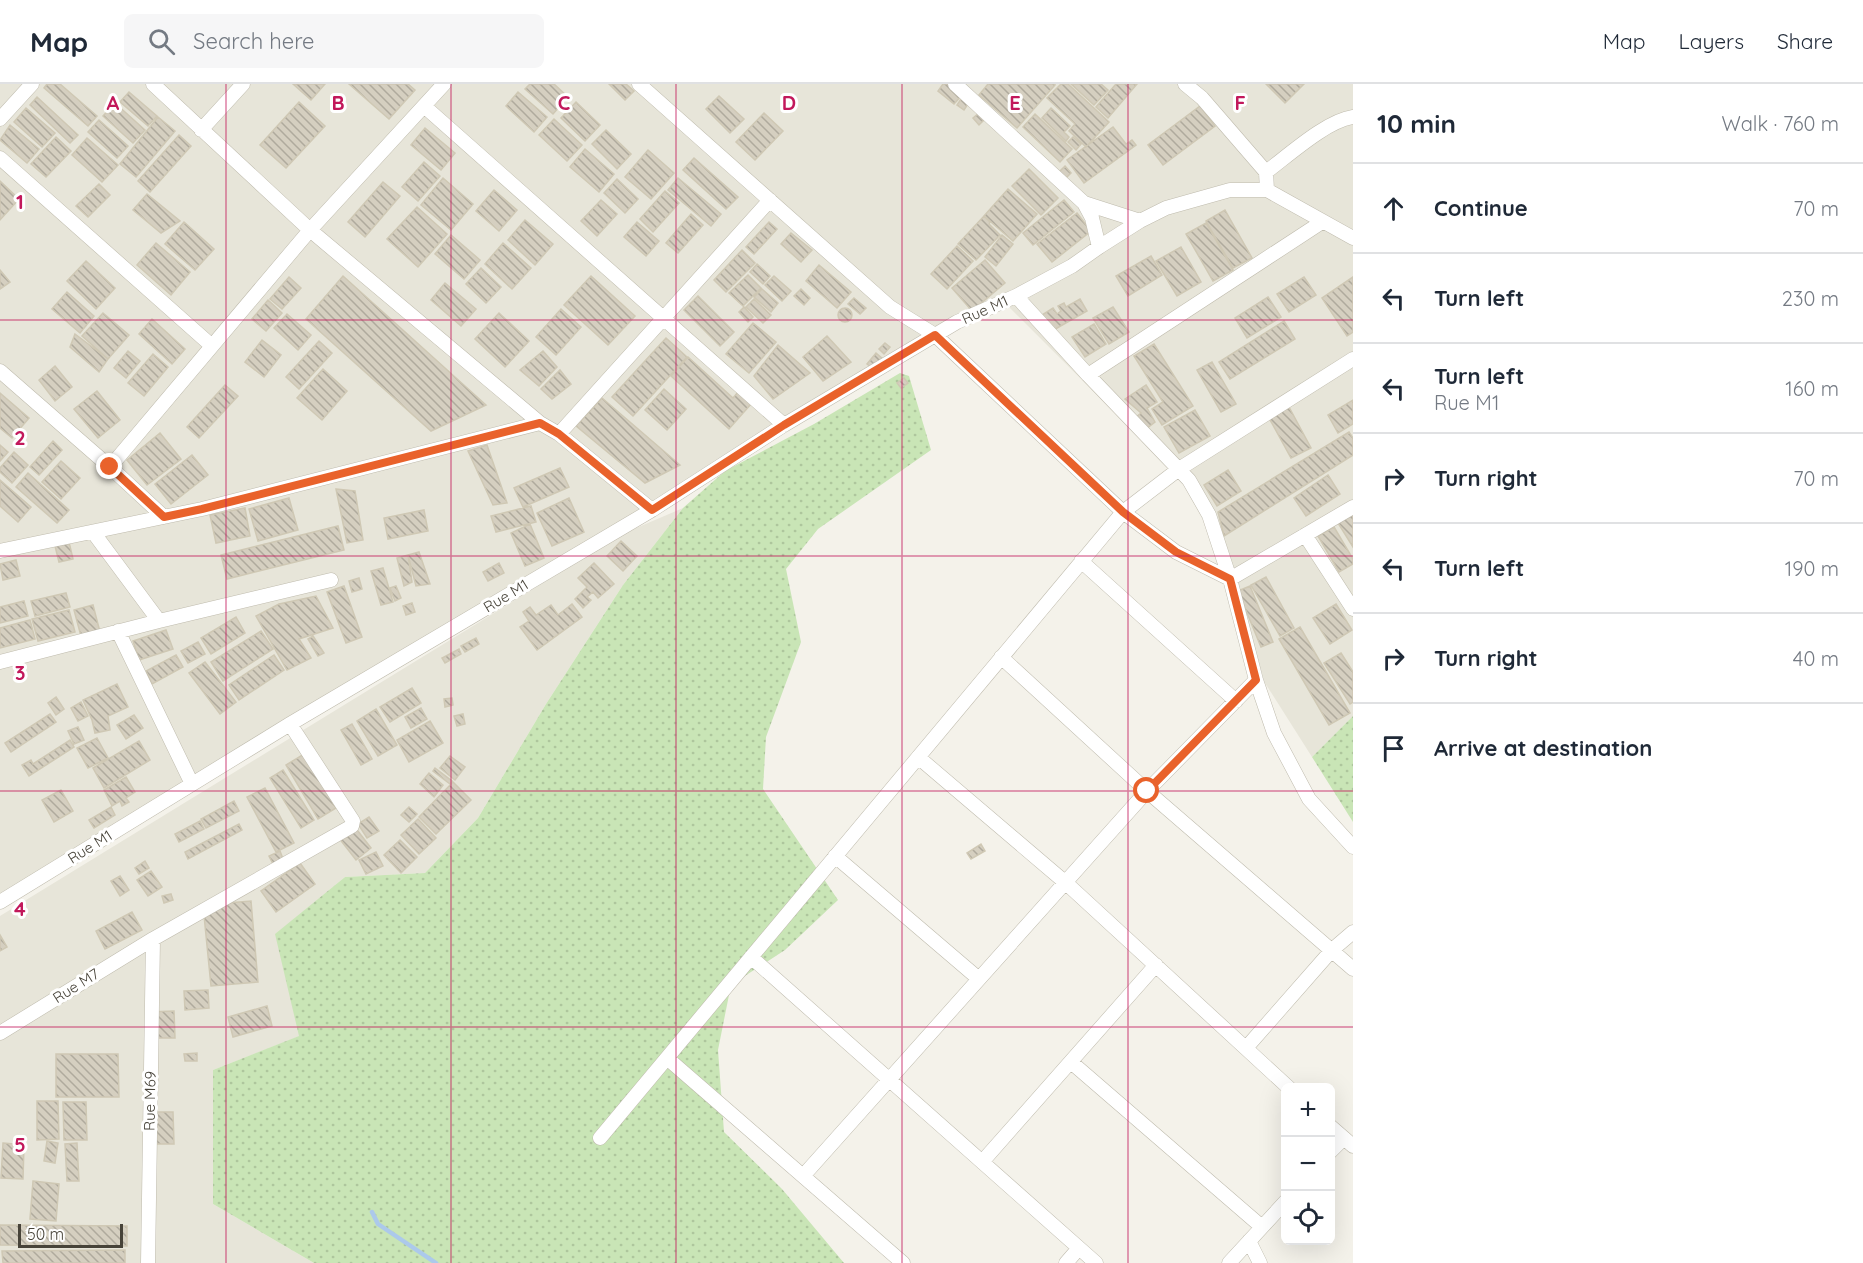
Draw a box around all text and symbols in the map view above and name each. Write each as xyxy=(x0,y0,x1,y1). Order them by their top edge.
search box xyxy=(124,14,544,68)
text: Map xyxy=(30,24,88,59)
icon: search xyxy=(145,25,178,58)
text: Search here xyxy=(193,27,315,55)
text: Map xyxy=(1603,28,1646,54)
text: Layers xyxy=(1679,28,1744,54)
text: Share xyxy=(1777,28,1833,54)
text: A xyxy=(107,90,120,115)
text: B xyxy=(331,90,345,115)
text: C xyxy=(558,90,571,115)
text: D xyxy=(782,90,796,115)
text: E xyxy=(1009,90,1021,115)
text: F xyxy=(1234,90,1246,115)
text: 10 min xyxy=(1377,107,1456,140)
text: Walk · 760 m xyxy=(1722,111,1839,136)
text: 1 xyxy=(16,189,24,214)
icon: ahead xyxy=(1377,192,1410,225)
text: Continue xyxy=(1434,194,1528,222)
text: 70 m xyxy=(1793,196,1839,221)
icon: left xyxy=(1377,282,1410,315)
text: Turn left xyxy=(1434,284,1524,312)
text: 230 m xyxy=(1782,286,1839,311)
street label: Rue M1 xyxy=(959,291,1011,328)
text: Turn left xyxy=(1434,362,1524,390)
icon: left xyxy=(1377,372,1410,405)
text: 160 m xyxy=(1785,376,1839,401)
text: Rue M1 xyxy=(1434,390,1499,415)
text: 2 xyxy=(14,425,26,450)
route end xyxy=(96,453,122,479)
icon: right xyxy=(1377,462,1410,495)
text: Turn right xyxy=(1434,464,1538,492)
text: 70 m xyxy=(1793,466,1839,491)
icon: left xyxy=(1377,552,1410,585)
text: Turn left xyxy=(1434,554,1524,582)
text: 190 m xyxy=(1785,556,1839,581)
street label: Rue M1 xyxy=(480,575,532,616)
icon: right xyxy=(1377,642,1410,675)
text: Turn right xyxy=(1434,644,1538,672)
text: 40 m xyxy=(1793,646,1839,671)
text: 3 xyxy=(15,660,25,685)
icon: arrive xyxy=(1377,732,1410,765)
text: Arrive at destination xyxy=(1434,734,1652,762)
route start xyxy=(1133,777,1159,803)
street label: Rue M1 xyxy=(64,826,116,868)
text: 4 xyxy=(14,896,26,921)
street label: Rue M7 xyxy=(49,964,103,1007)
street label: Rue M69 xyxy=(139,1071,160,1131)
map controls xyxy=(1281,1083,1335,1245)
button: + xyxy=(1281,1083,1335,1137)
text: 5 xyxy=(14,1132,26,1157)
button: − xyxy=(1281,1137,1335,1191)
button: locate xyxy=(1281,1191,1335,1245)
scale bar xyxy=(18,1221,123,1248)
text: 50 m xyxy=(27,1224,64,1244)

